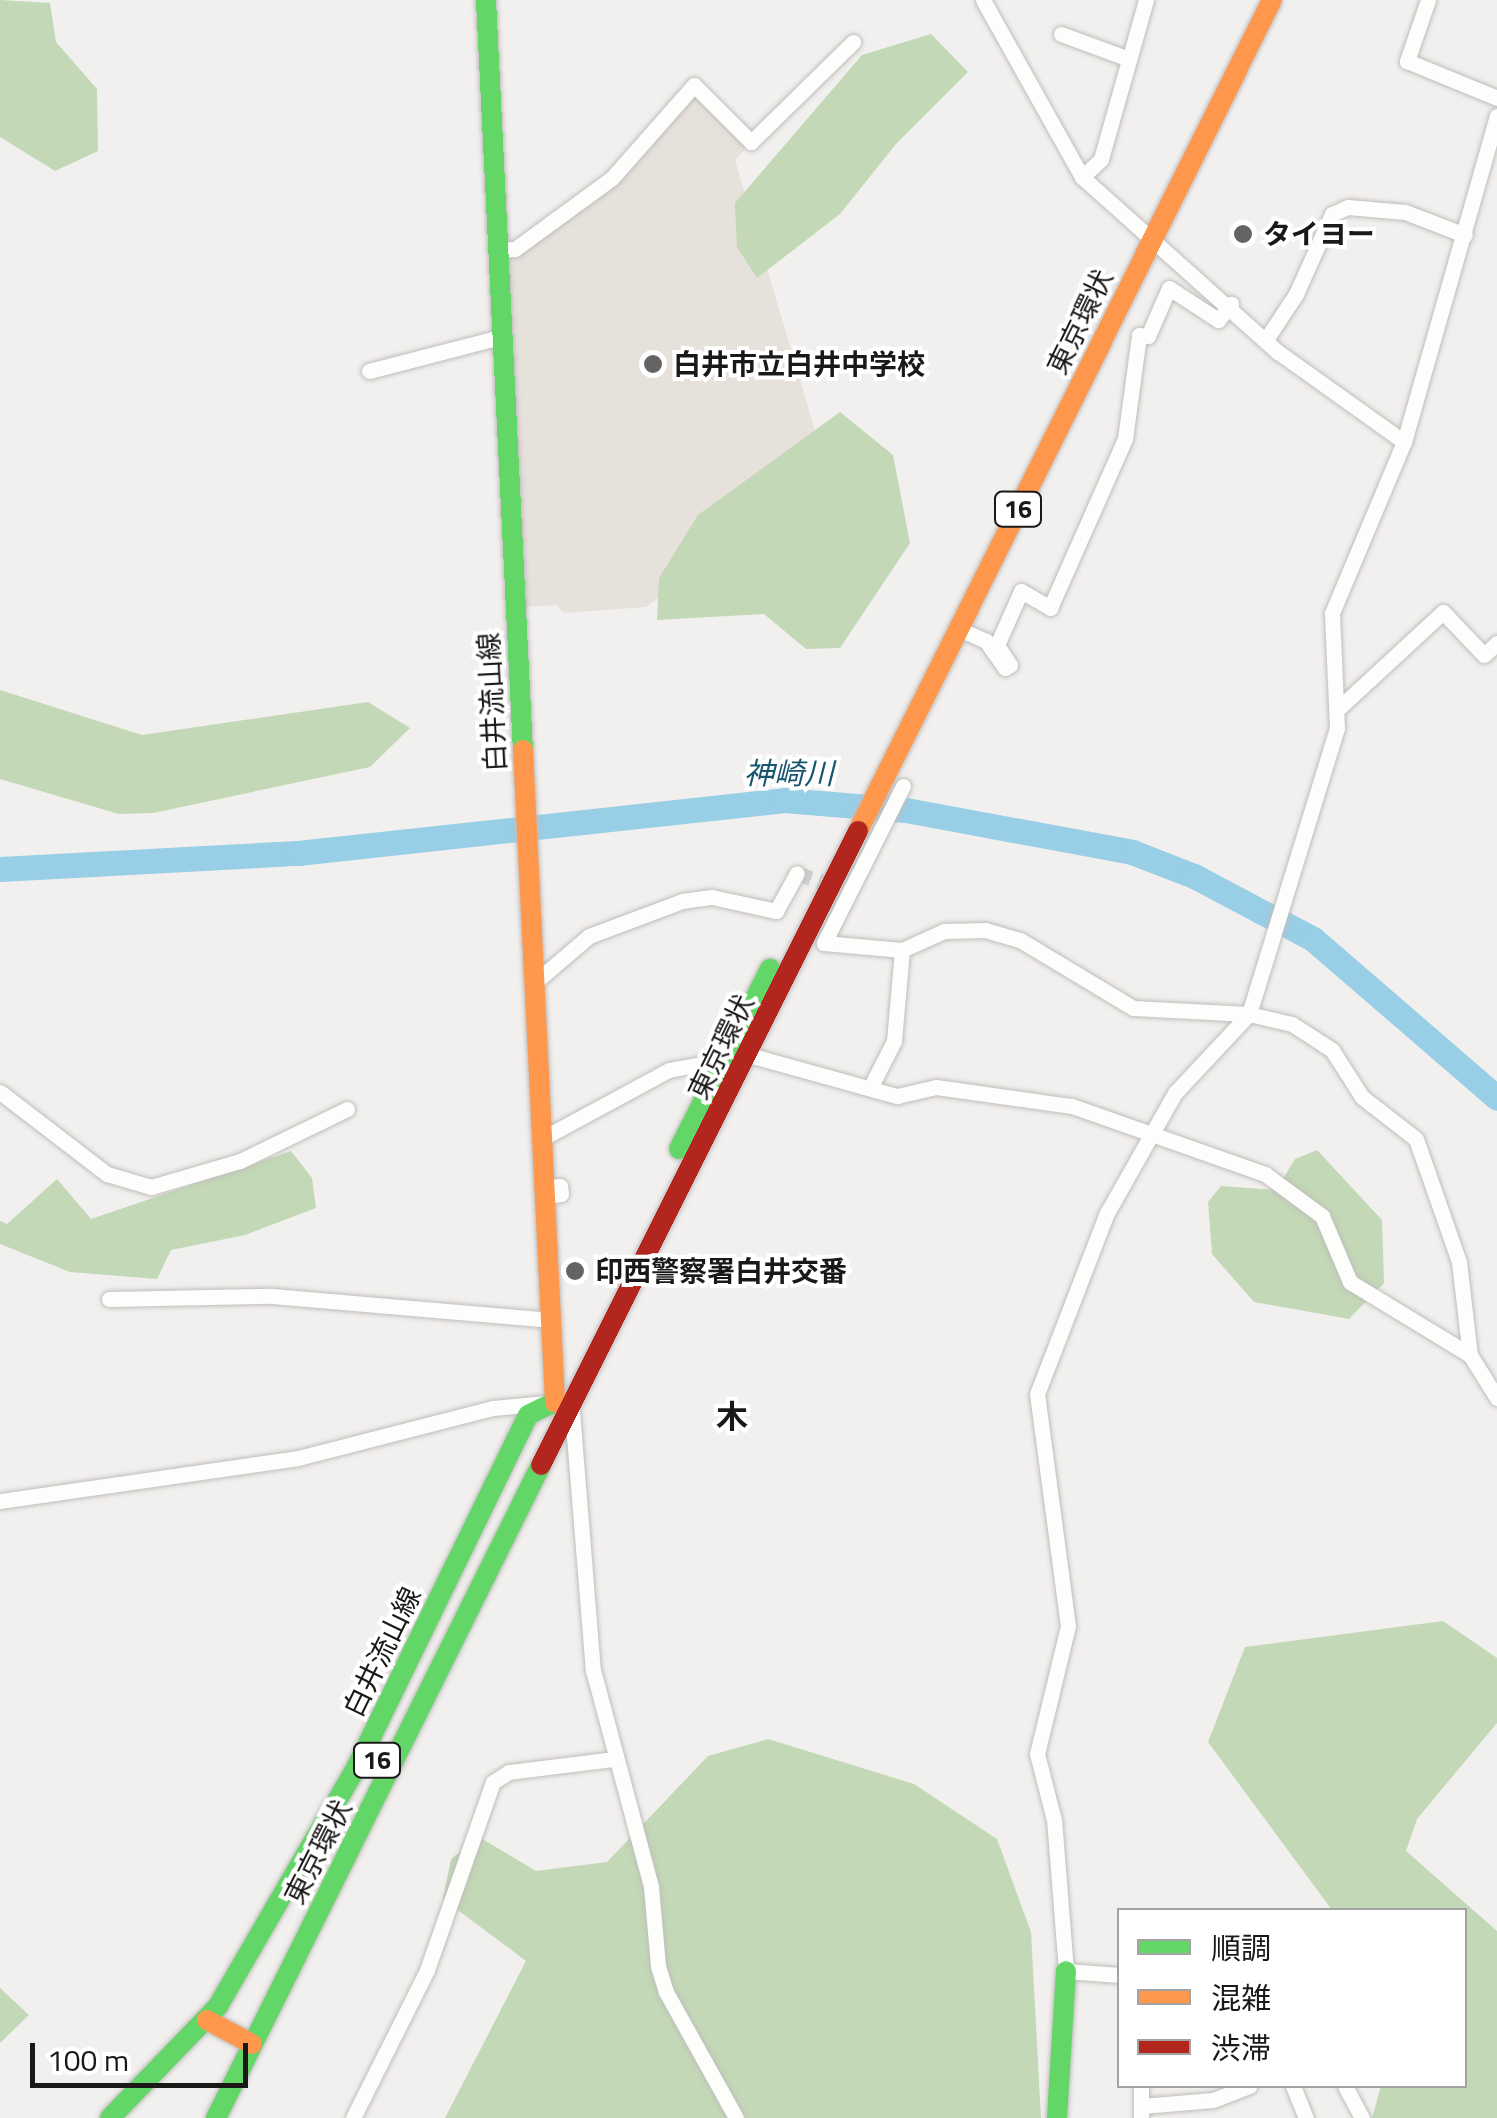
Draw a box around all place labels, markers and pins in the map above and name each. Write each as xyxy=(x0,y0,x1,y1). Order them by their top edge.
place label: タイヨー xyxy=(1263,217,1375,251)
marker: タイヨー xyxy=(1232,223,1254,245)
place label: 白井市立白井中学校 xyxy=(673,347,925,381)
marker: 白井市立白井中学校 xyxy=(642,353,664,375)
place label: 印西警察署白井交番 xyxy=(595,1254,847,1288)
marker: 印西警察署白井交番 xyxy=(564,1260,586,1282)

